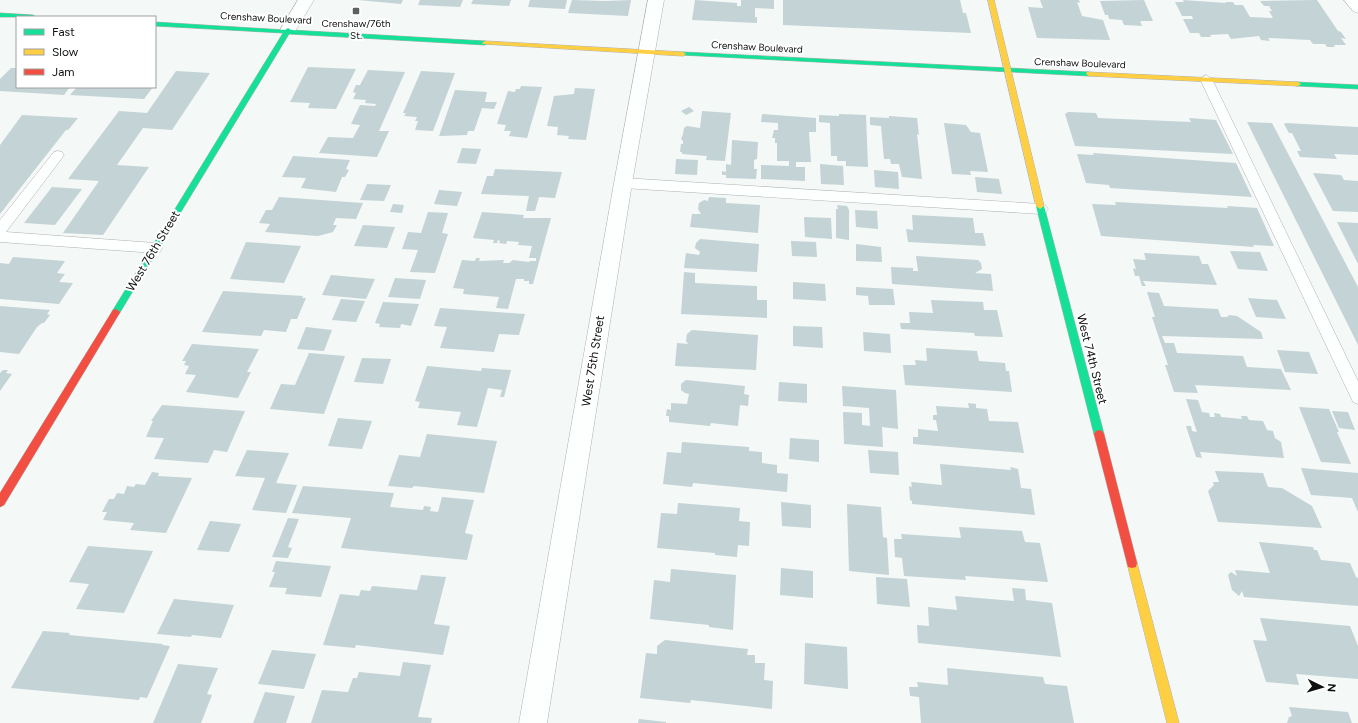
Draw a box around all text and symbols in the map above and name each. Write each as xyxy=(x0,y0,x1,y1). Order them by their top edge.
marker: Crenshaw/76th St. xyxy=(351,6,361,16)
street label: Crenshaw Boulevard xyxy=(220,9,312,27)
legend xyxy=(16,16,156,88)
place label: Crenshaw/76th St. xyxy=(321,17,391,42)
text: Fast xyxy=(52,25,75,39)
street label: Crenshaw Boulevard xyxy=(711,38,803,56)
text: Slow xyxy=(52,45,79,59)
street label: Crenshaw Boulevard xyxy=(1034,55,1126,71)
text: Jam xyxy=(52,65,75,79)
street label: West 76th Street xyxy=(123,208,183,294)
street label: West 74th Street xyxy=(1074,312,1110,406)
street label: West 75th Street xyxy=(579,314,607,407)
north arrow xyxy=(1302,667,1342,707)
text: N xyxy=(1325,683,1338,693)

